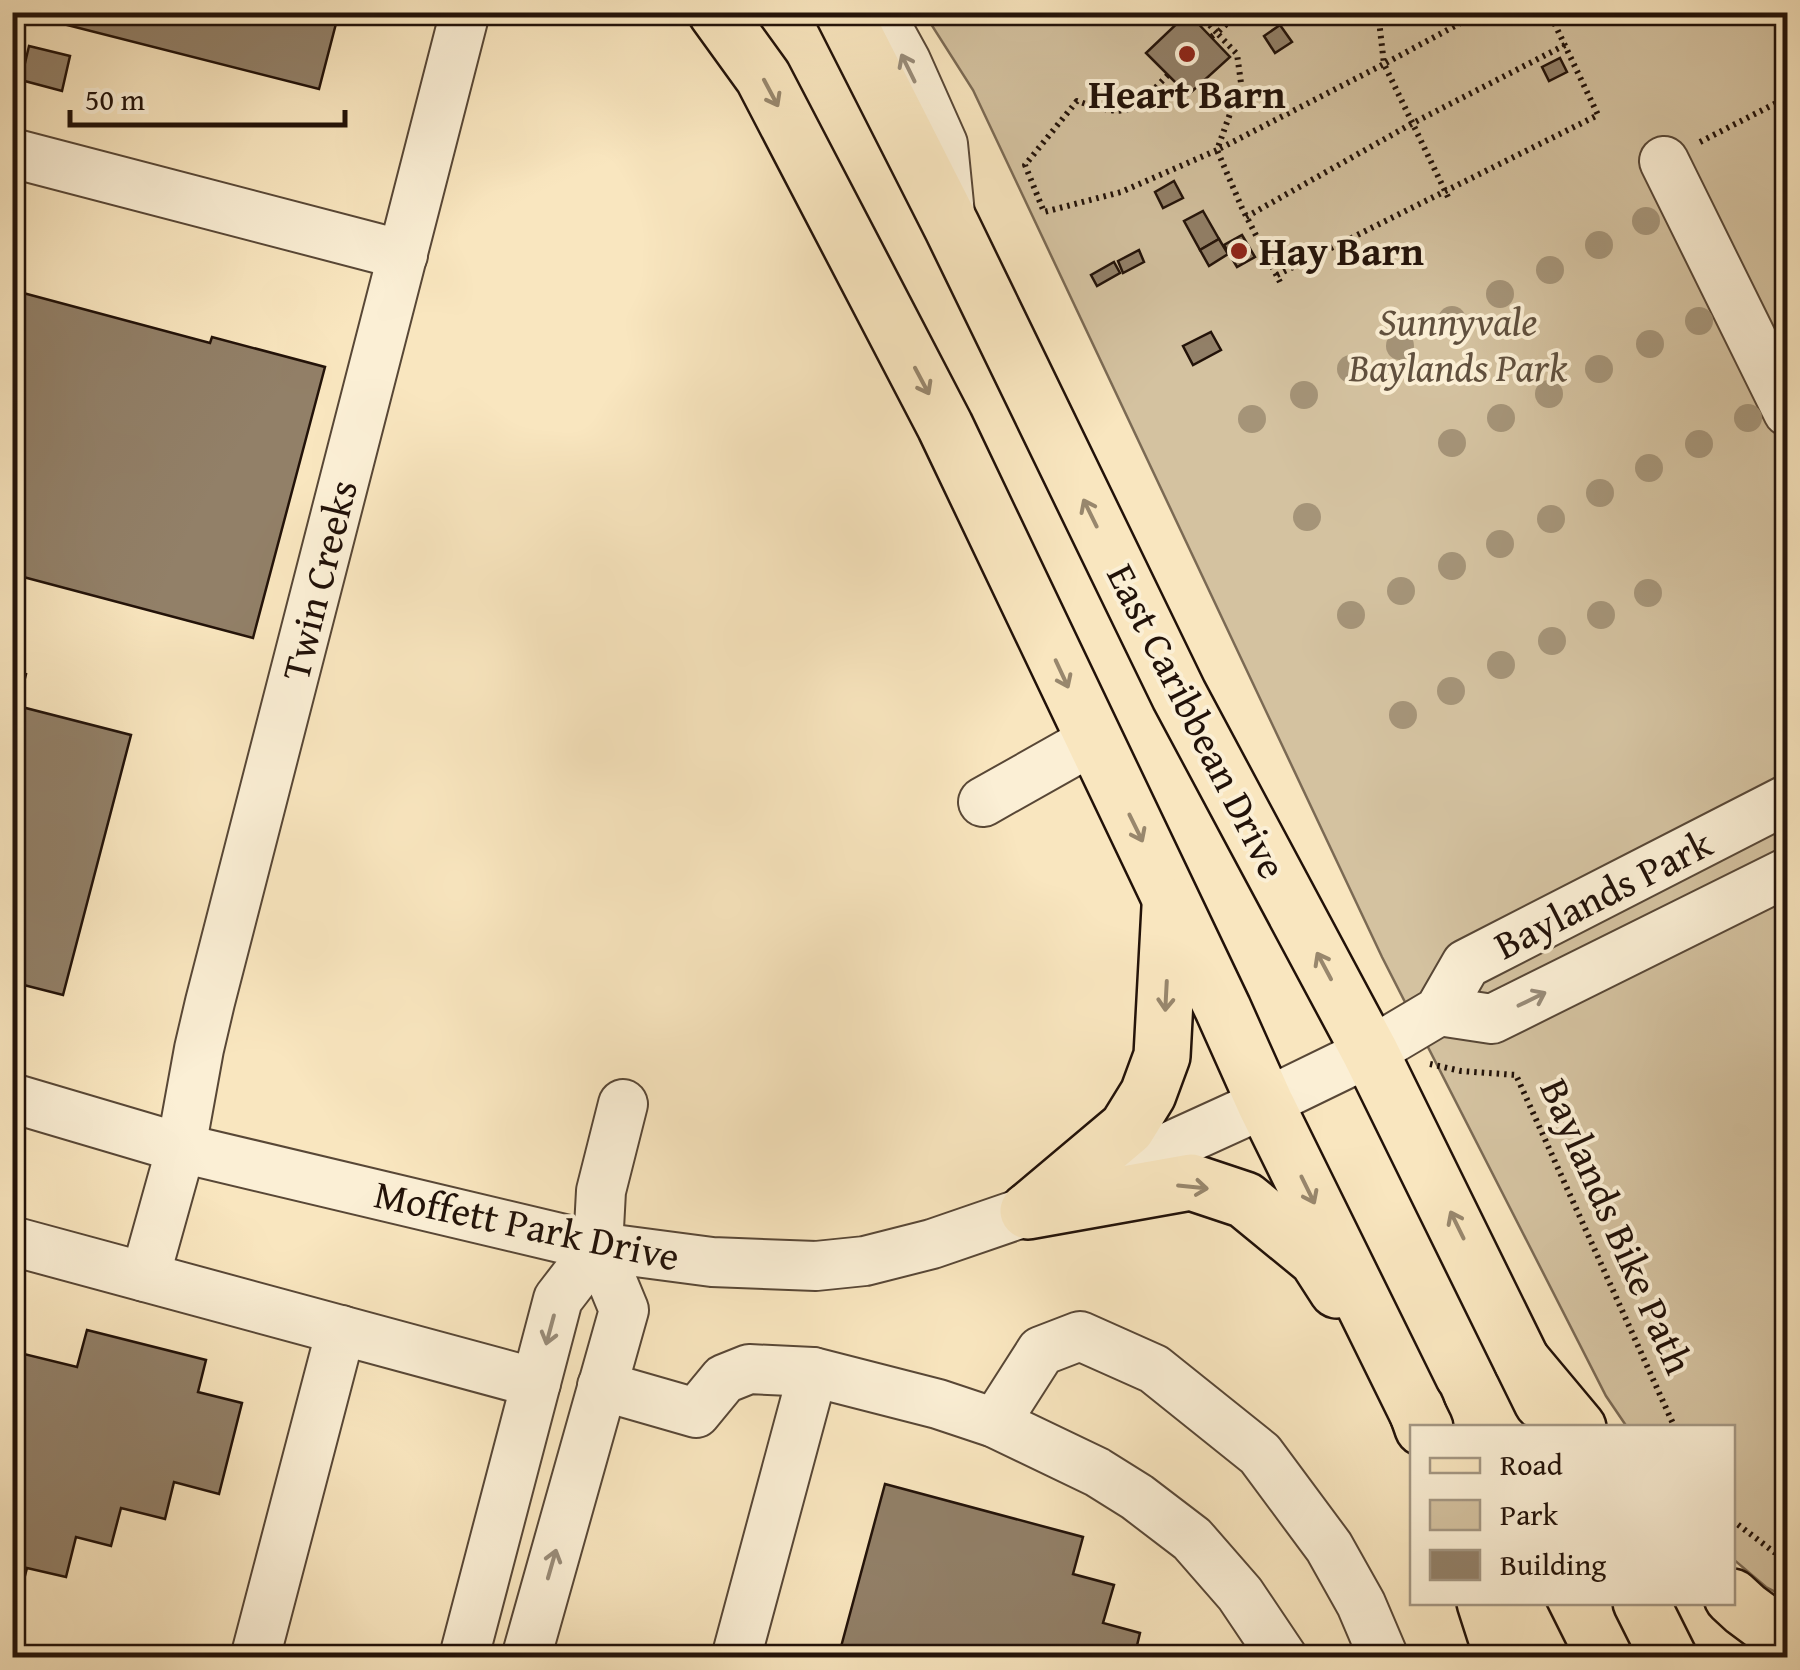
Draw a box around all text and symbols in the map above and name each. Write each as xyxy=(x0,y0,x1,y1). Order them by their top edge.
marker: Heart Barn xyxy=(1176,43,1198,65)
one-way arrow xyxy=(898,53,917,83)
place label: Heart Barn xyxy=(1088,64,1286,123)
scale bar xyxy=(70,65,345,127)
text: 50 m xyxy=(85,77,145,121)
one-way arrow xyxy=(762,78,781,108)
place label: Hay Barn xyxy=(1259,221,1424,280)
marker: Hay Barn xyxy=(1228,240,1250,262)
park label: Sunnyvale Baylands Park xyxy=(1348,291,1568,396)
one-way arrow xyxy=(913,365,932,395)
street label: Twin Creeks xyxy=(265,473,372,686)
one-way arrow xyxy=(1080,499,1099,529)
street label: East Caribbean Drive xyxy=(1093,553,1302,888)
one-way arrow xyxy=(1054,658,1073,688)
one-way arrow xyxy=(1127,812,1146,842)
street label: Baylands Park xyxy=(1484,813,1723,974)
one-way arrow xyxy=(1314,951,1333,981)
one-way arrow xyxy=(1156,980,1175,1012)
one-way arrow xyxy=(1516,989,1546,1008)
street label: Baylands Bike Path xyxy=(1526,1068,1709,1383)
street label: Moffett Park Drive xyxy=(369,1163,685,1286)
one-way arrow xyxy=(1299,1175,1318,1205)
one-way arrow xyxy=(1176,1178,1209,1197)
one-way arrow xyxy=(1446,1211,1465,1241)
one-way arrow xyxy=(539,1314,558,1345)
legend xyxy=(1410,1425,1735,1605)
text: Road xyxy=(1500,1442,1563,1486)
text: Park xyxy=(1500,1492,1559,1536)
text: Building xyxy=(1500,1542,1606,1586)
one-way arrow xyxy=(544,1548,563,1580)

